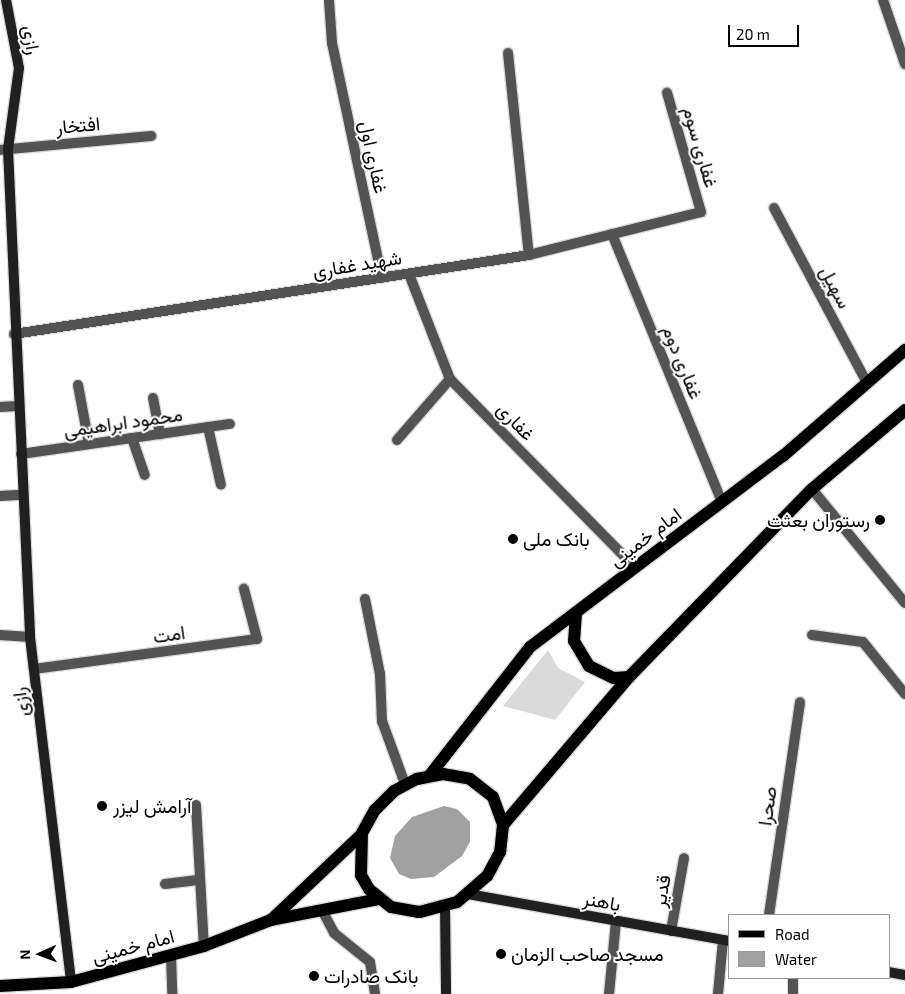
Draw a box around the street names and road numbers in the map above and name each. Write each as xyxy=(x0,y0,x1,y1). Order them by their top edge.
street label: رازی xyxy=(18,24,46,56)
street label: غفاری سوم xyxy=(679,104,723,190)
street label: افتخار xyxy=(55,112,101,138)
street label: غفاری اول xyxy=(355,119,393,195)
street label: شهید غفاری xyxy=(311,246,403,282)
street label: سهیل xyxy=(815,262,857,312)
street label: غفاری دوم xyxy=(658,322,708,402)
street label: غفاری xyxy=(492,397,540,445)
street label: محمود ابراهیمی xyxy=(62,402,184,442)
street label: امام خمینی xyxy=(604,503,686,571)
street label: امت xyxy=(151,620,187,648)
street label: رازی xyxy=(7,686,33,718)
street label: صحرا xyxy=(753,785,781,827)
street label: قدیر xyxy=(647,873,675,909)
street label: باهنر xyxy=(582,887,622,915)
street label: امام خمینی xyxy=(89,924,177,968)

